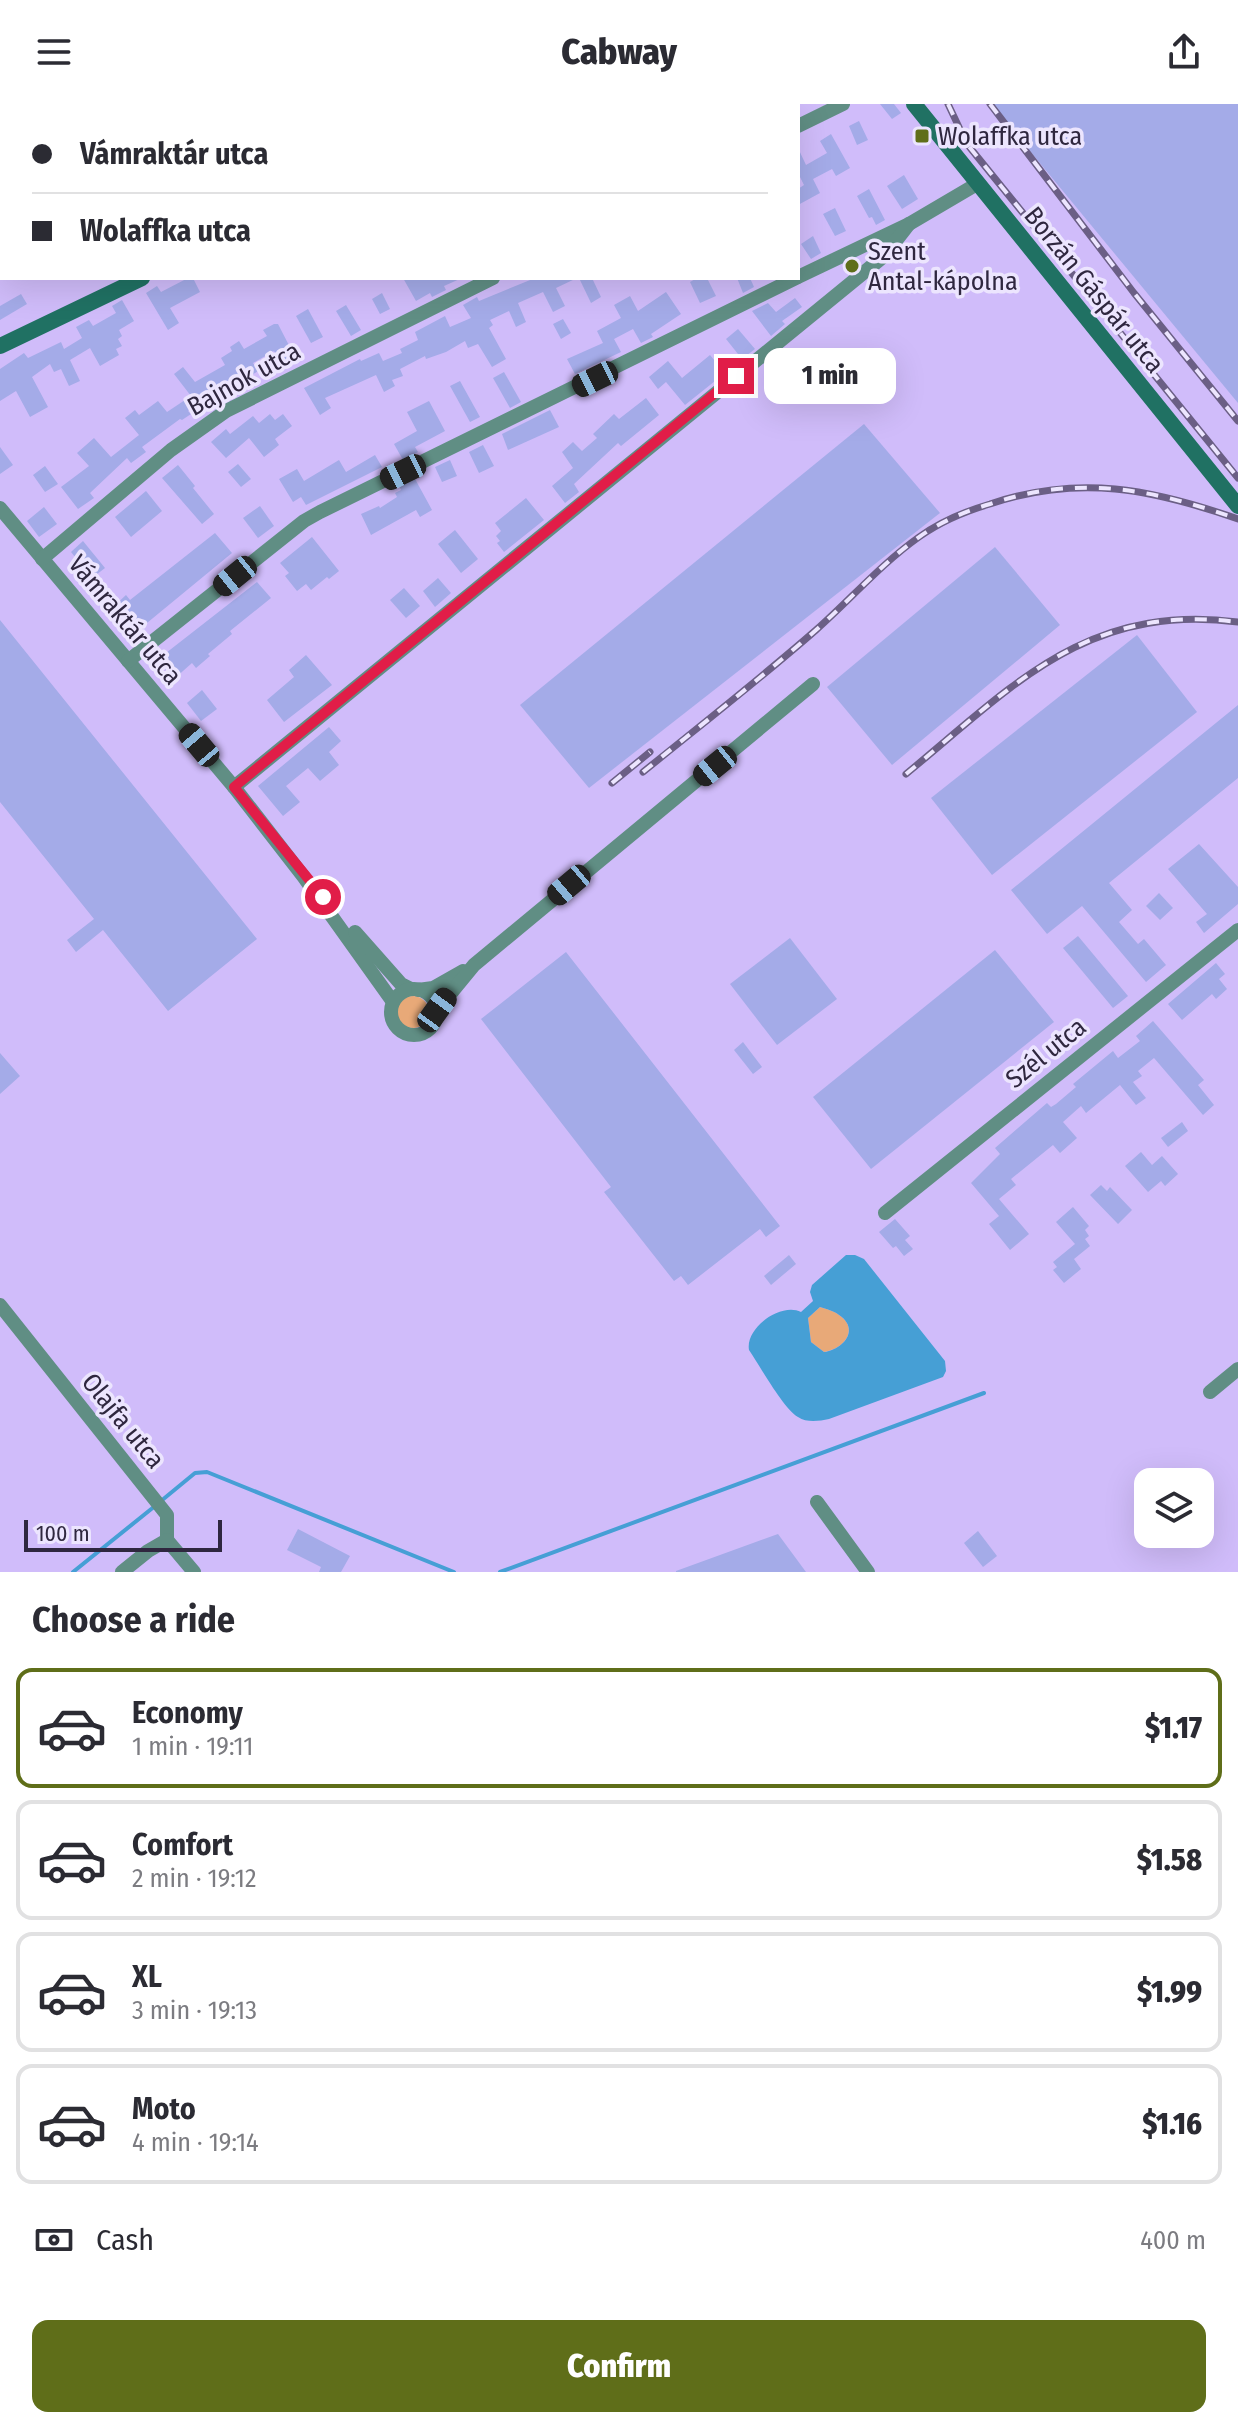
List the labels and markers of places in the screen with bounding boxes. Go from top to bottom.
place label: Wolaffka utca [938,121,1082,152]
marker: Wolaffka utca [913,127,931,145]
place label: Szent Antal-kápolna [868,236,1018,297]
marker: Szent Antal-kápolna [843,257,861,275]

